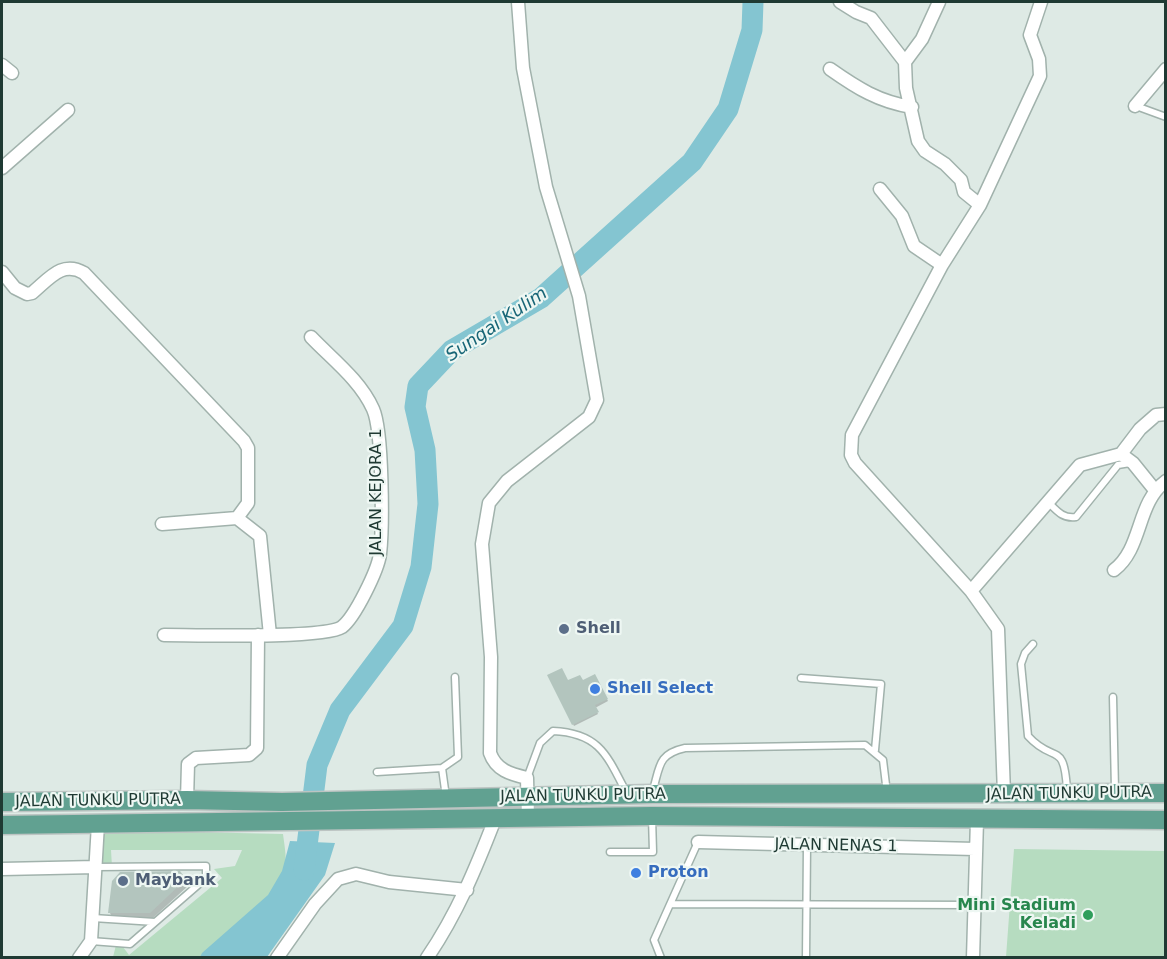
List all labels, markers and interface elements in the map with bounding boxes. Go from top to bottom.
water label: Sungai Kulim [442,283,552,367]
street label: JALAN KEJORA 1 [367,428,387,556]
place label: Shell [576,619,621,639]
marker: Shell [557,622,571,636]
place label: Shell Select [607,679,713,699]
marker: Shell Select [588,682,602,696]
street label: JALAN TUNKU PUTRA [986,783,1152,805]
street label: JALAN TUNKU PUTRA [500,785,666,807]
street label: JALAN TUNKU PUTRA [15,790,181,812]
street label: JALAN NENAS 1 [774,835,898,857]
place label: Proton [648,863,709,883]
marker: Proton [629,866,643,880]
place label: Maybank [135,871,216,891]
marker: Maybank [116,874,130,888]
place label: Mini Stadium Keladi [957,896,1076,934]
marker: Mini Stadium Keladi [1081,908,1095,922]

